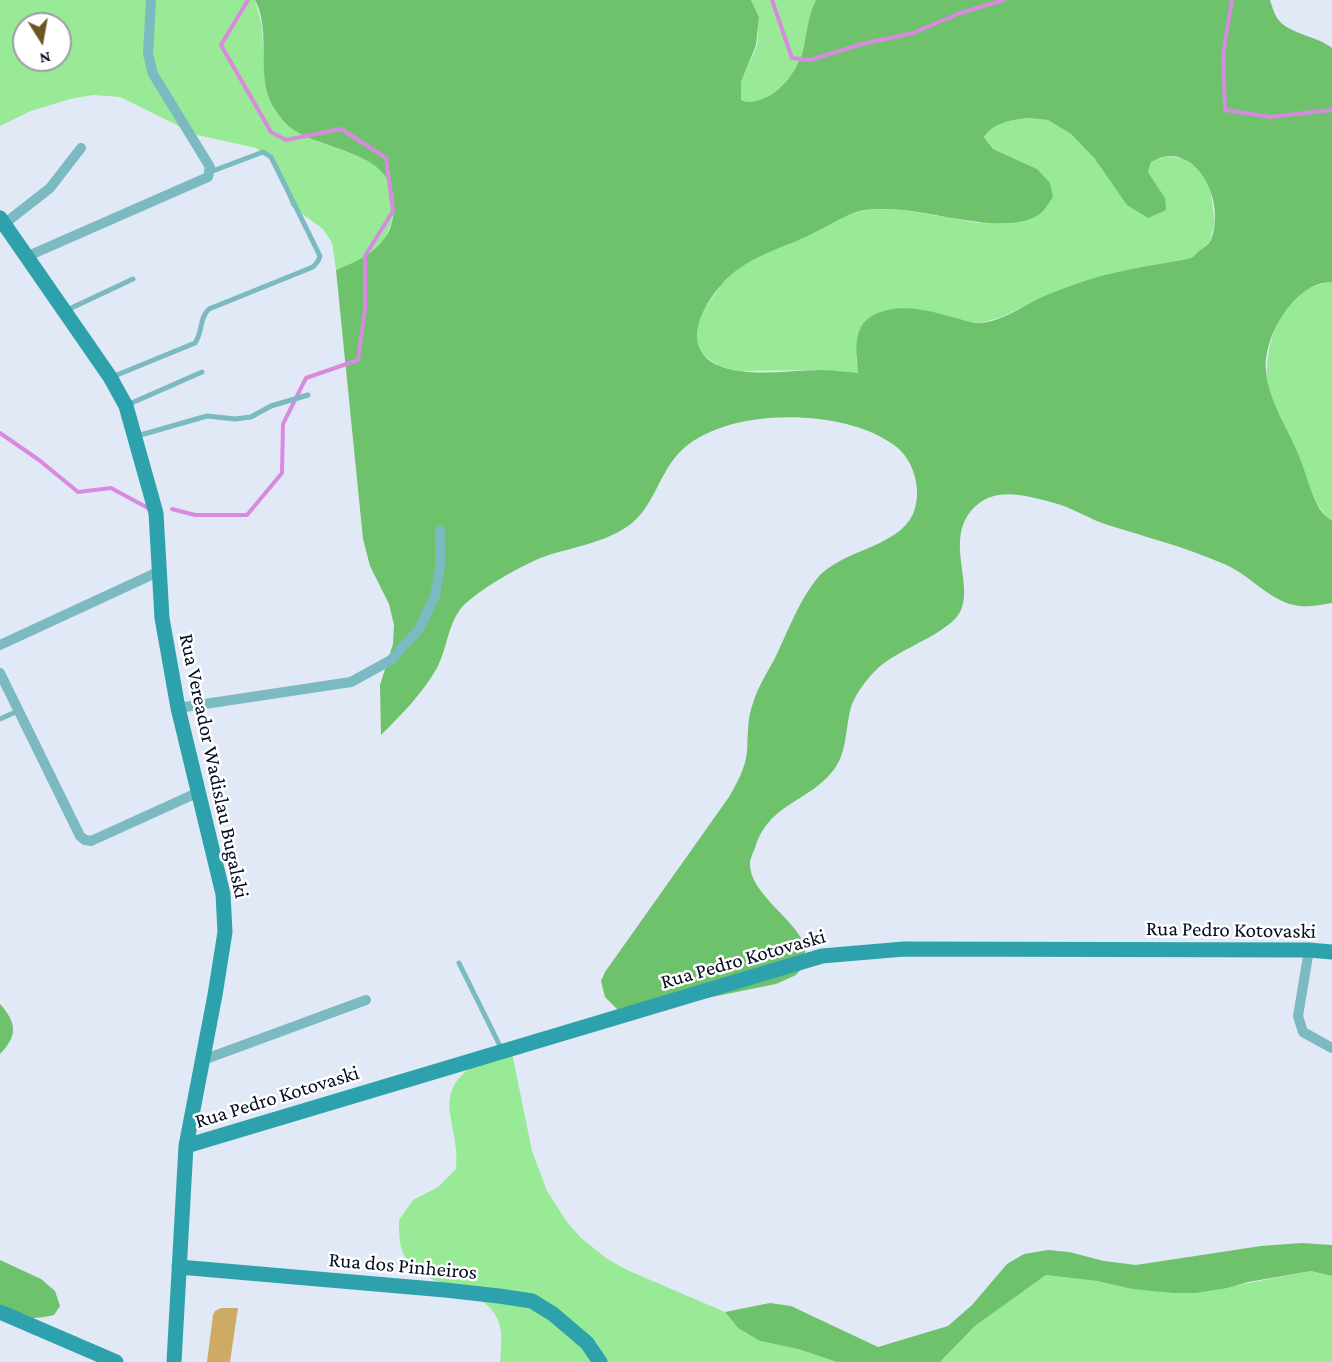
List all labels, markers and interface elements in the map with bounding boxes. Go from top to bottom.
north arrow [12,12,72,72]
text: N [38,49,52,68]
street label: Rua Vereador Wadislau Bugalski [174,631,254,901]
street label: Rua Pedro Kotovaski [1146,916,1316,944]
street label: Rua Pedro Kotovaski [658,923,828,995]
street label: Rua Pedro Kotovaski [192,1060,362,1134]
street label: Rua dos Pinheiros [328,1247,478,1285]

